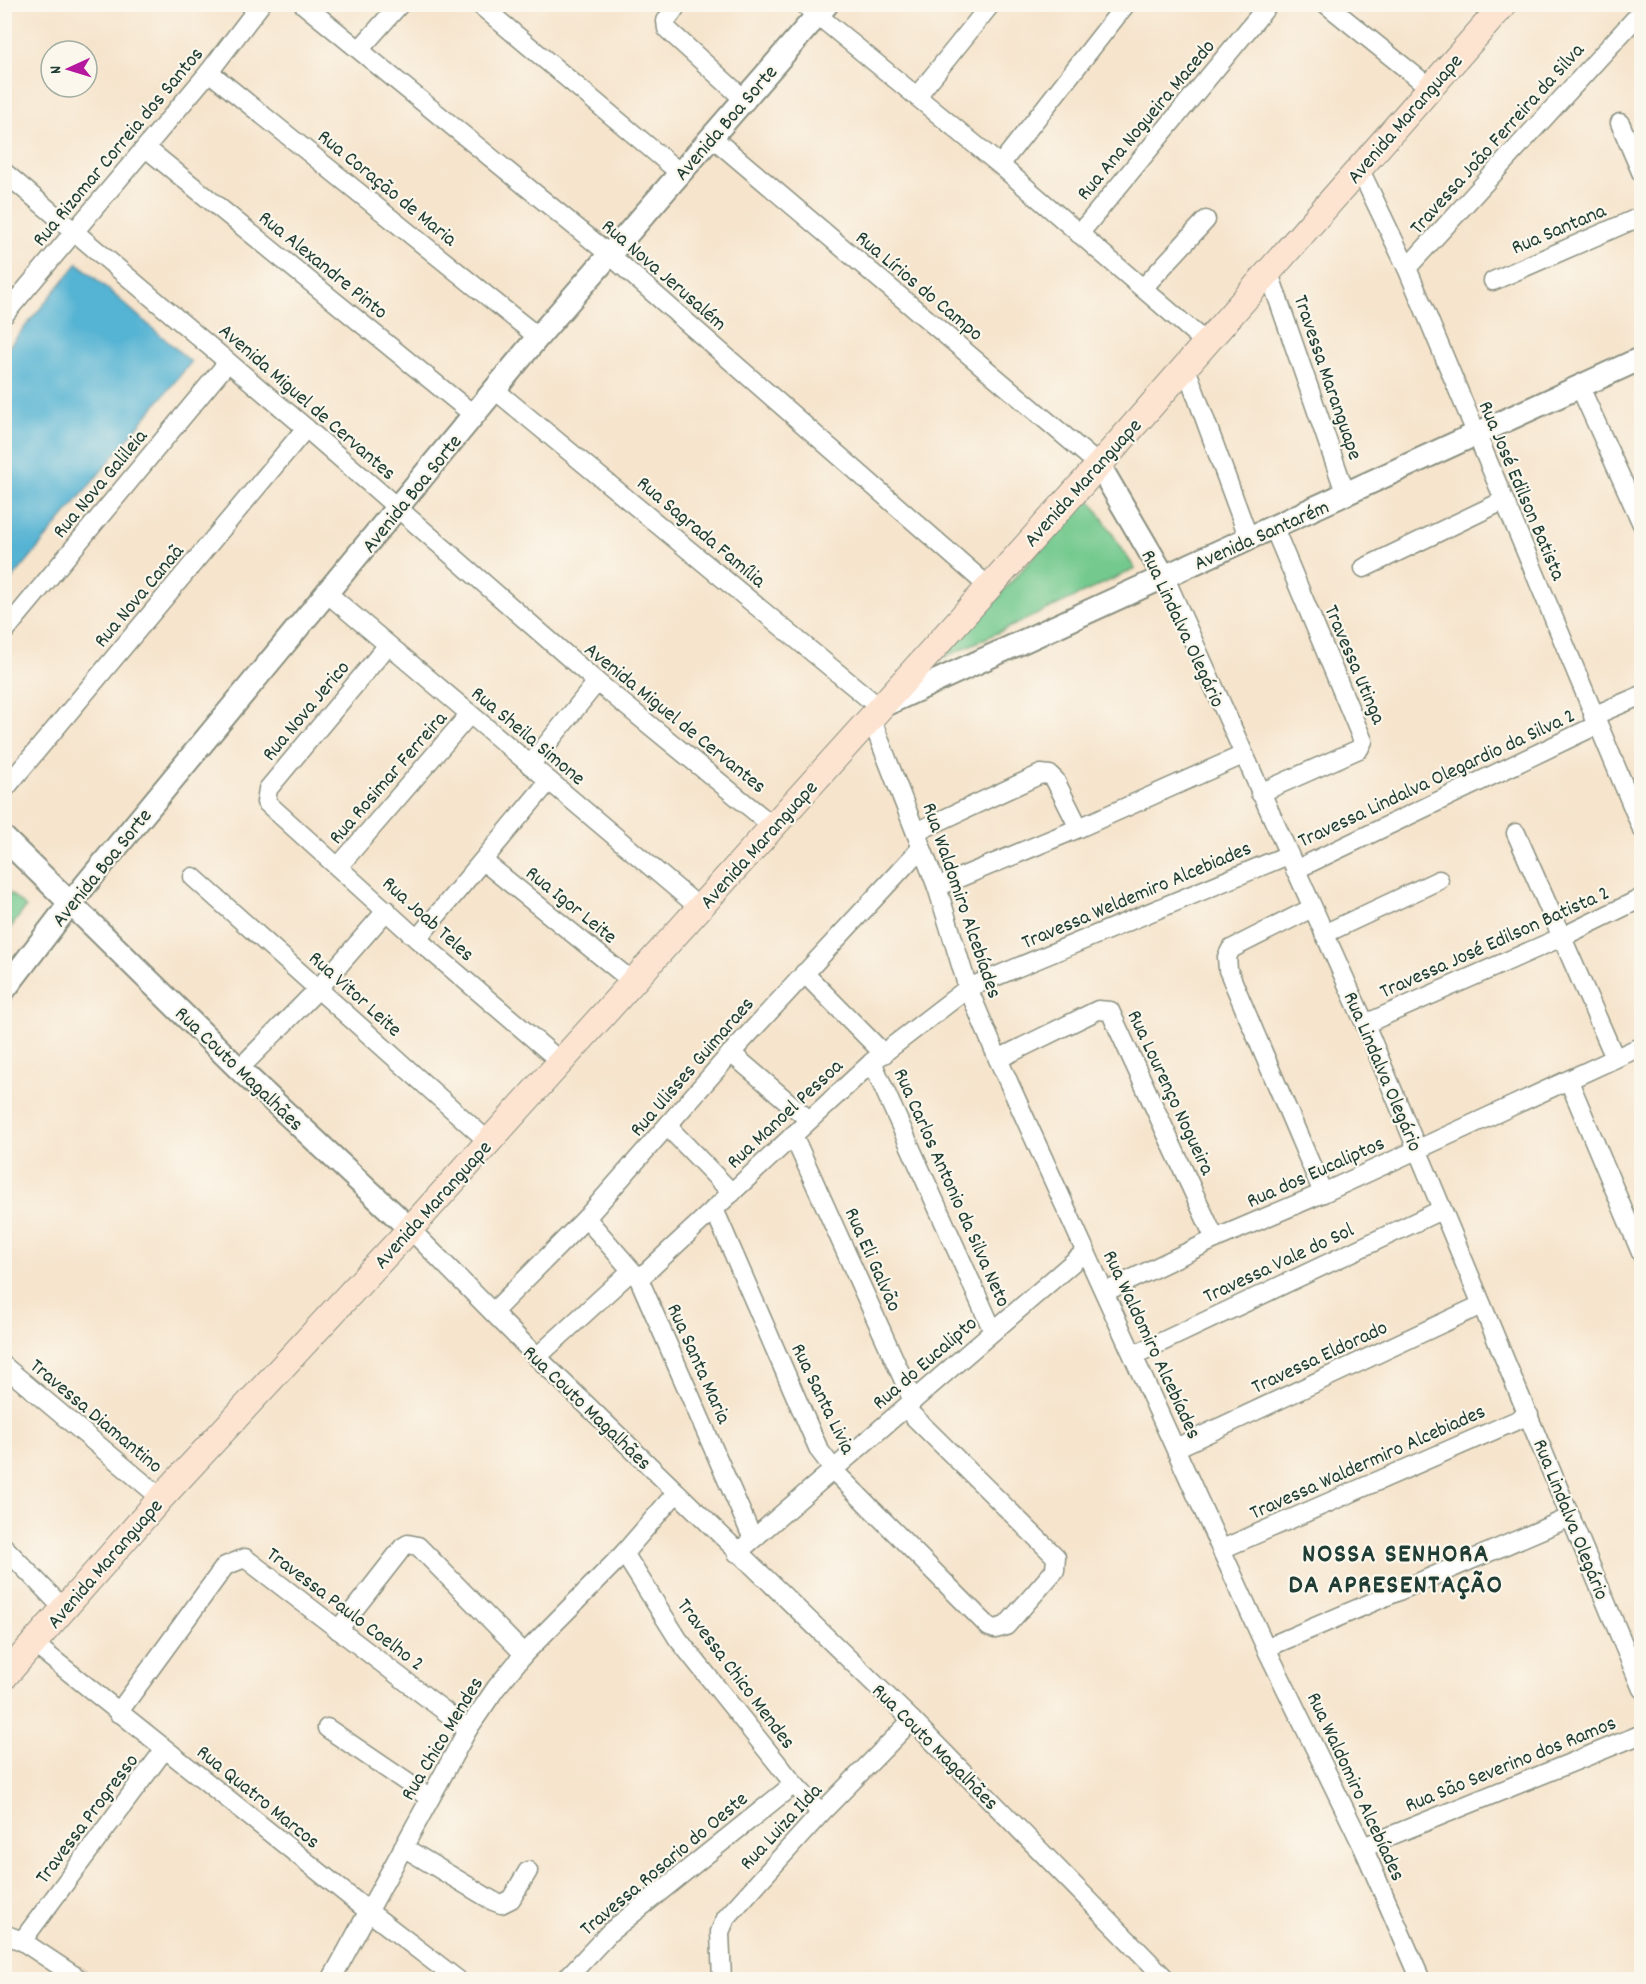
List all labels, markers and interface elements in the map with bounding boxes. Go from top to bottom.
street label: Rua Ana Nogueira Macedo [1071,34,1224,208]
street label: Travessa João Ferreira da Silva [1404,37,1593,243]
north arrow [39,39,99,99]
street label: Rua Rizomar Correia dos Santos [27,41,212,254]
street label: Avenida Maranguape [1341,48,1471,192]
street label: Avenida Boa Sorte [668,59,786,188]
text: N [45,65,68,75]
street label: Rua Coração de Maria [310,124,463,256]
street label: Rua Santana [1507,197,1612,264]
street label: Rua Alexandre Pinto [251,205,393,328]
street label: Rua Nova Jerusalém [594,213,732,339]
street label: Rua Lírios do Campo [848,225,989,350]
street label: Travessa Maranguape [1284,291,1368,465]
street label: Avenida Miguel de Cervantes [211,318,401,489]
street label: Rua José Edilson Batista [1469,397,1572,587]
street label: Avenida Maranguape [1018,413,1150,555]
street label: Rua Nova Galileia [47,423,157,546]
street label: Avenida Boa Sorte [356,429,471,561]
street label: Rua Sagrada Família [629,470,772,597]
street label: Avenida Santarém [1190,494,1335,580]
street label: Rua Nova Canaã [88,538,193,655]
street label: Rua Lindalva Olegário [1132,545,1231,713]
street label: Travessa Utinga [1315,601,1392,730]
street label: Avenida Miguel de Cervantes [577,636,772,802]
street label: Rua Nova Jerico [256,655,358,769]
street label: Rua Sheila Simone [463,680,591,794]
street label: Travessa Lindalva Olegardio da Silva 2 [1294,702,1581,857]
street label: Rua Rosimar Ferreira [323,705,456,852]
street label: Avenida Maranguape [694,775,826,917]
street label: Rua Waldomiro Alcebíades [913,799,1008,1003]
street label: Avenida Boa Sorte [46,803,161,935]
street label: Travessa Weldemiro Alcebiades [1018,835,1257,959]
street label: Rua Igor Leite [518,860,622,953]
street label: Rua Joab Teles [374,870,480,970]
street label: Travessa José Edilson Batista 2 [1375,879,1615,1008]
street label: Rua Vitor Leite [301,945,407,1045]
street label: Rua Lindalva Olegário [1334,988,1428,1157]
street label: Rua Ulisses Guimaraes [624,991,763,1145]
street label: Rua Couto Magalhães [167,1001,309,1140]
street label: Rua Lourenço Nogueira [1118,1006,1221,1182]
street label: Rua Manoel Pessoa [721,1052,852,1177]
street label: Rua Carlos Antonio da Silva Neto [884,1064,1017,1312]
street label: Rua dos Eucaliptos [1242,1130,1390,1218]
street label: Avenida Maranguape [368,1135,500,1277]
street label: Rua Eli Galvão [835,1203,908,1317]
street label: Travessa Vale do Sol [1199,1217,1359,1313]
street label: Rua Waldomiro Alcebíades [1093,1246,1207,1445]
street label: Rua Santa Maria [657,1299,738,1430]
street label: Rua do Eucalipto [867,1310,985,1418]
street label: Travessa Eldorado [1247,1314,1393,1403]
street label: Rua Santa Livia [782,1339,862,1461]
street label: Rua Couto Magalhães [515,1340,657,1479]
street label: Travessa Diamantino [22,1353,168,1482]
street label: Travessa Waldermiro Alcebiades [1246,1398,1491,1529]
street label: Rua Lindalva Olegário [1523,1435,1615,1605]
street label: Avenida Maranguape [41,1493,171,1637]
district label: NOSSA SENHORA DA APRESENTAÇÃO [1289,1536,1503,1606]
street label: Travessa Paulo Coelho 2 [259,1541,429,1680]
street label: Travessa Chico Mendes [668,1593,801,1757]
street label: Rua Chico Mendes [395,1672,492,1807]
street label: Rua Couto Magalhães [864,1678,1004,1818]
street label: Rua Waldomiro Alcebíades [1297,1688,1411,1887]
street label: Rua São Severino dos Ramos [1401,1710,1621,1822]
street label: Rua Quatro Marcos [189,1739,325,1858]
street label: Travessa Progresso [29,1748,147,1891]
street label: Rua Luiza Ilda [734,1777,831,1878]
street label: Travessa Rosario do Oeste [574,1786,756,1945]

